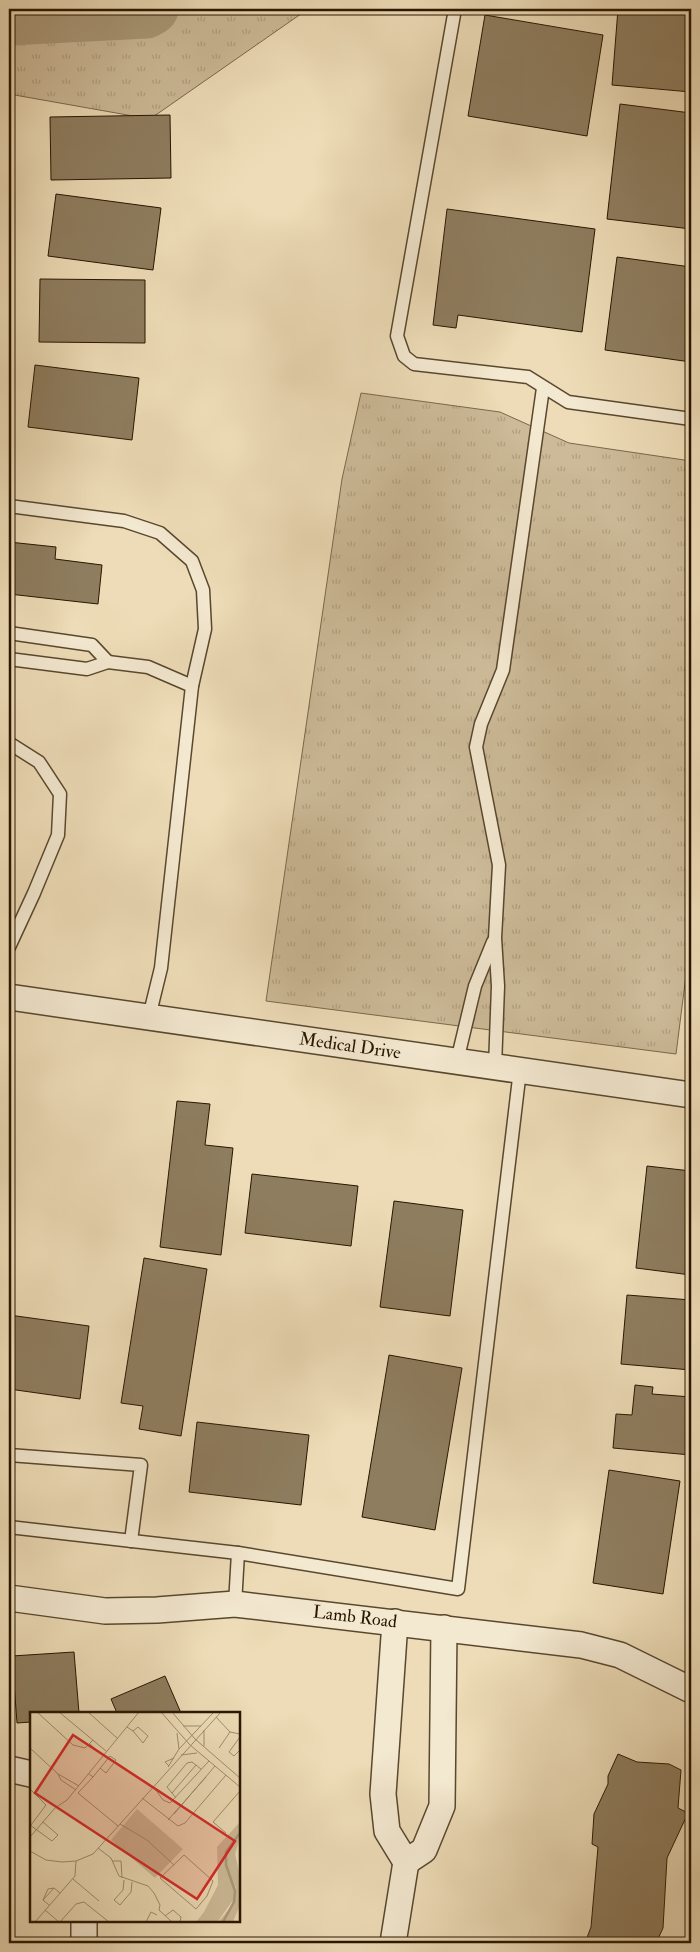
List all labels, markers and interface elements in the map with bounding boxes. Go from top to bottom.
street label: Medical Drive [298,1027,403,1065]
street label: Lamb Road [312,1600,399,1634]
inset map [30,1712,240,1922]

